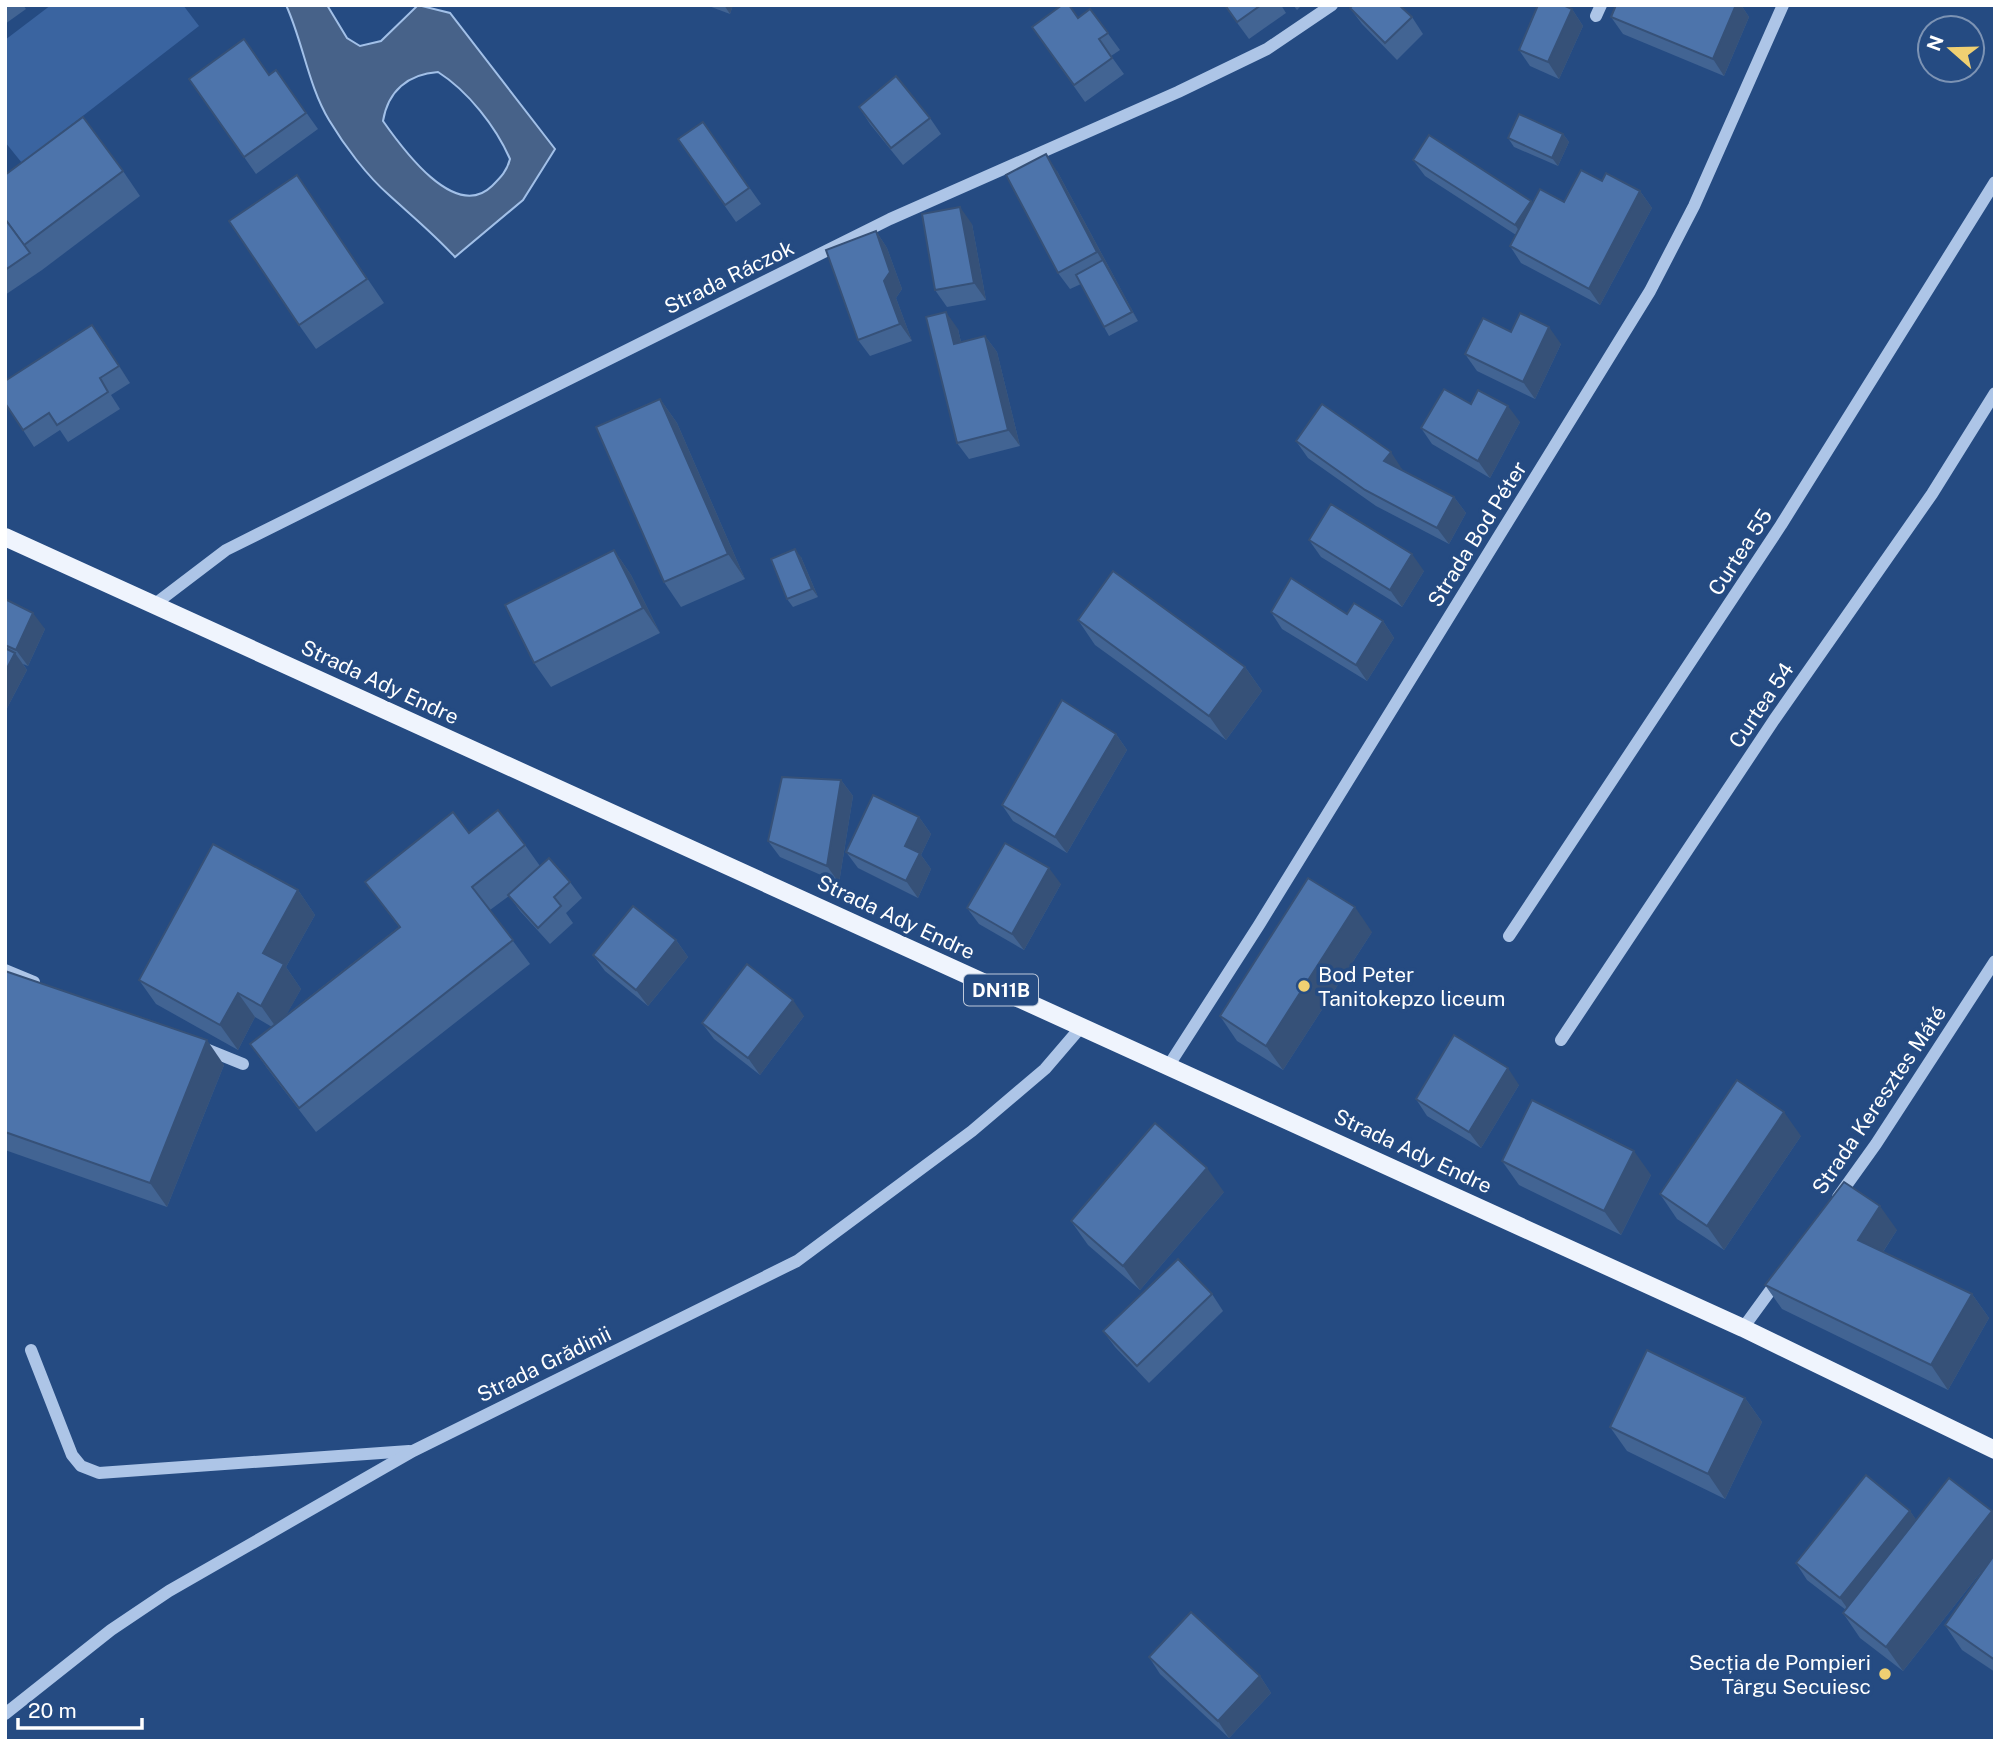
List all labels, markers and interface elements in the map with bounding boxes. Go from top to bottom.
north arrow [1916,14,1986,84]
text: N [1922,32,1948,54]
street label: Strada Ráczok [660,235,798,319]
street label: Strada Bod Péter [1422,457,1532,611]
street label: Curtea 55 [1703,504,1777,600]
street label: Strada Ady Endre [297,634,463,730]
street label: Curtea 54 [1723,658,1799,752]
street label: Strada Ady Endre [813,869,979,965]
place label: Bod Peter Tanitokepzo liceum [1318,962,1505,1011]
road number: DN11B [964,974,1038,1006]
marker: Bod Peter Tanitokepzo liceum [1296,978,1312,994]
street label: Strada Keresztes Máté [1807,1001,1951,1199]
street label: Strada Ady Endre [1330,1103,1496,1199]
street label: Strada Grădinii [473,1321,615,1407]
place label: Secția de Pompieri Târgu Secuiesc [1689,1650,1871,1699]
marker: Secția de Pompieri Târgu Secuiesc [1877,1666,1893,1682]
scale bar [18,1686,142,1730]
text: 20 m [28,1698,77,1723]

